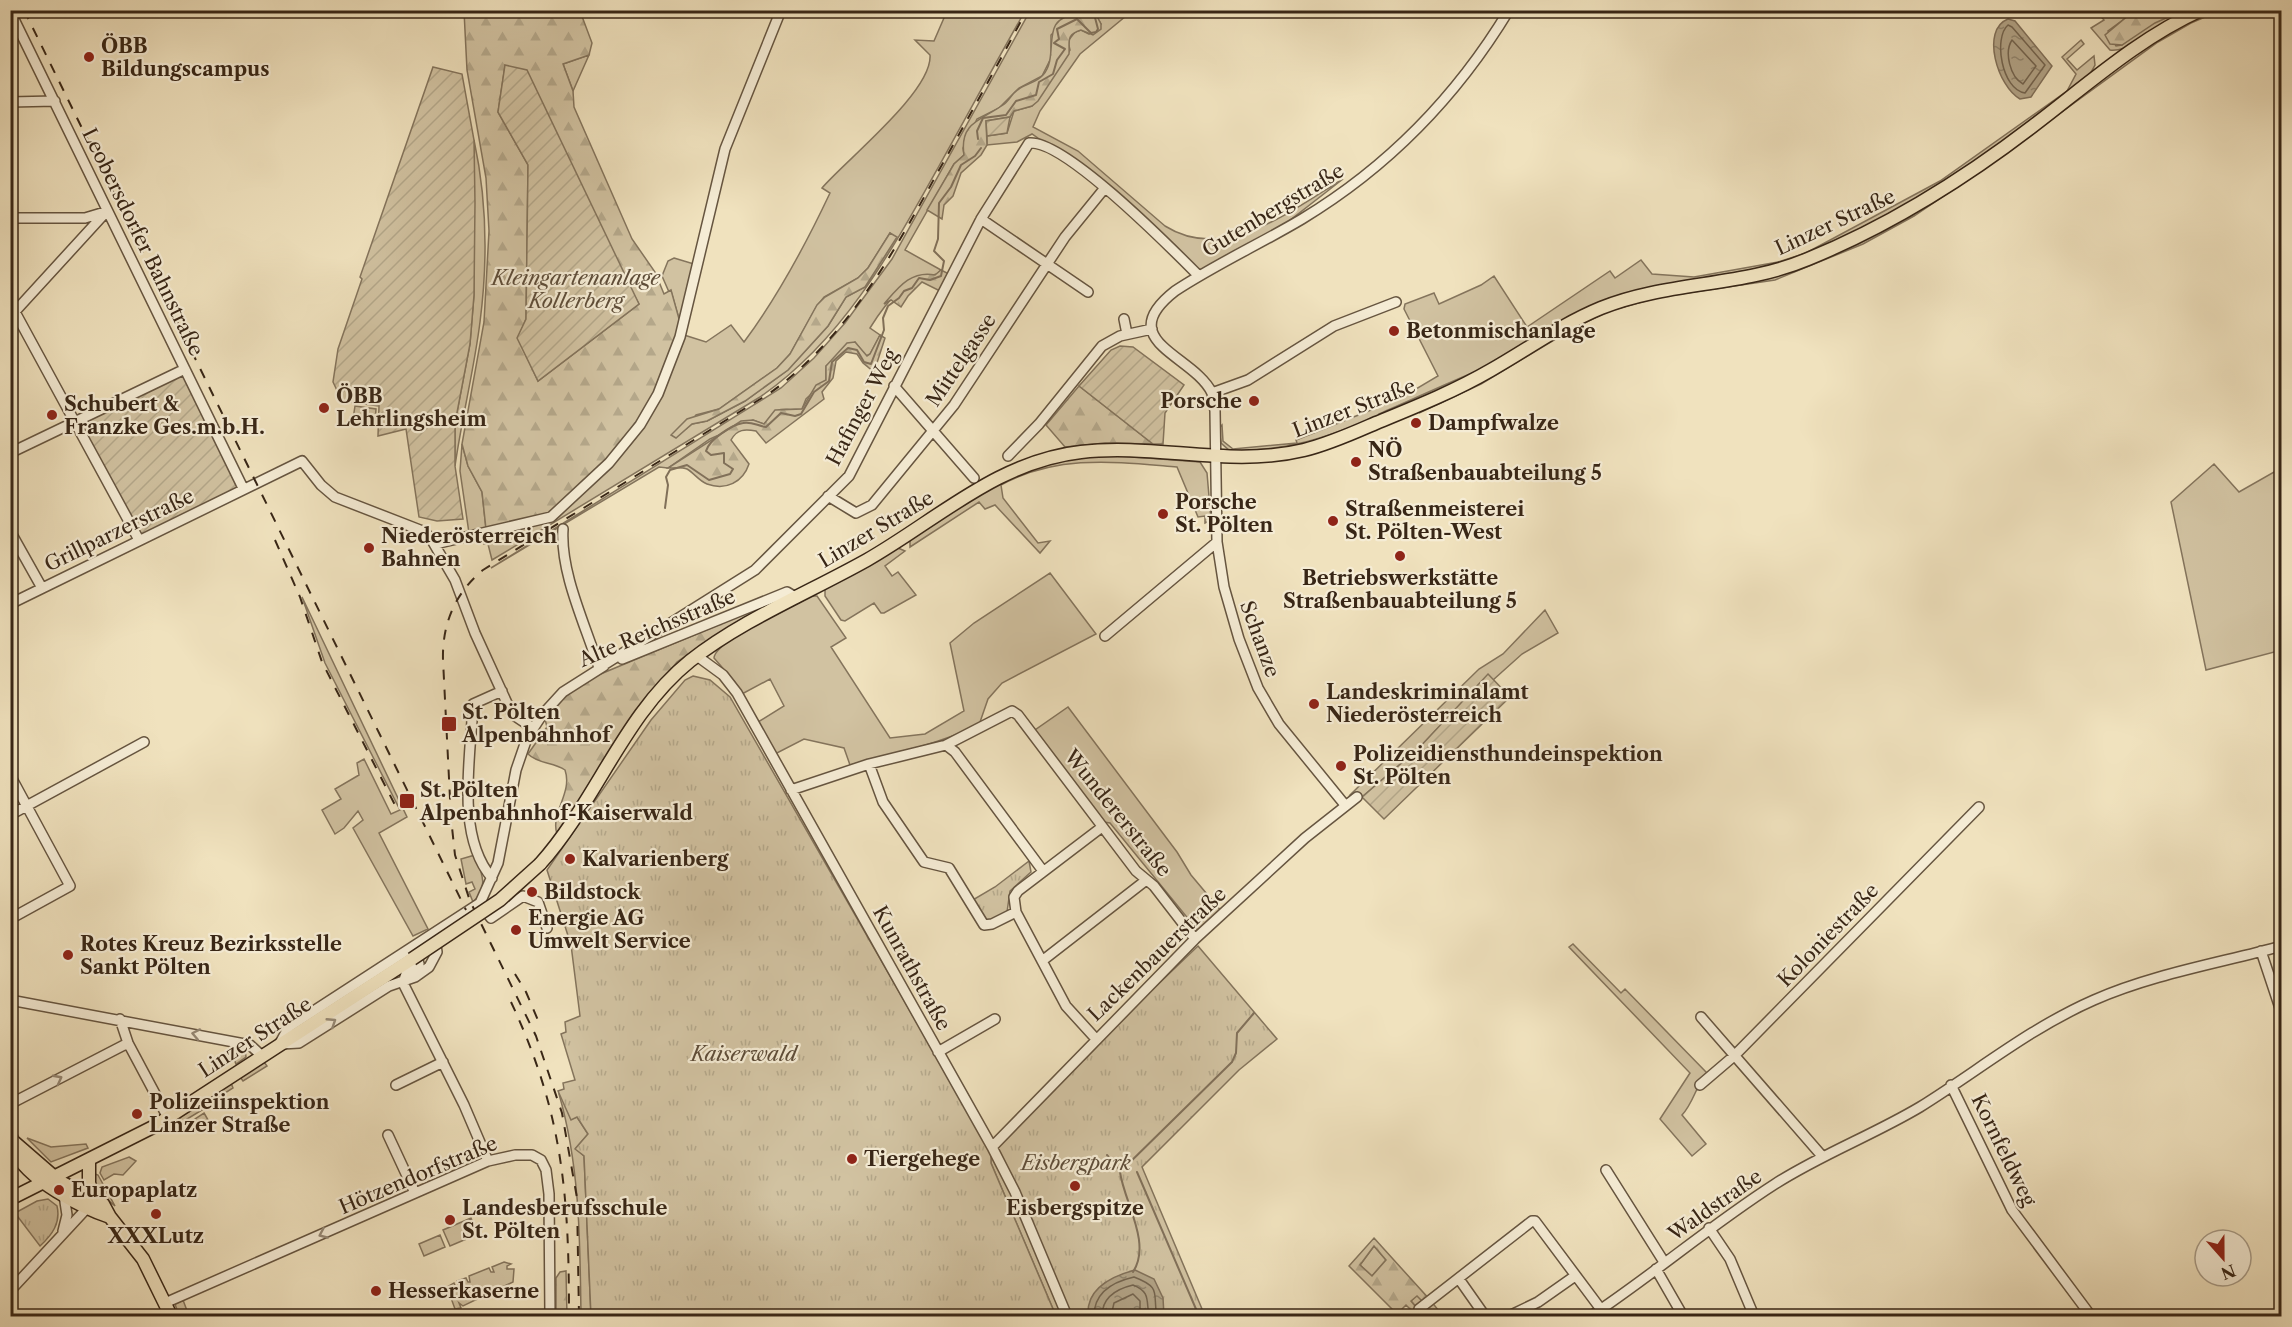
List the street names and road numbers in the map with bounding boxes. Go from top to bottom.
street label: Leobersdorfer Bahnstraße [77,124,209,360]
street label: Gutenbergstraße [1198,158,1348,262]
street label: Linzer Straße [1771,184,1899,260]
street label: Mittelgasse [921,309,1001,411]
street label: Hafinger Weg [821,344,903,470]
street label: Linzer Straße [1289,374,1419,442]
street label: Grillparzerstraße [40,483,198,577]
street label: Linzer Straße [814,485,938,573]
street label: Alte Reichsstraße [574,584,739,672]
street label: Schanze [1235,597,1285,681]
street label: Wundererstraße [1059,744,1177,881]
street label: Koloniestraße [1773,878,1883,992]
street label: Lackenbauerstraße [1083,882,1231,1026]
street label: Kunrathstraße [868,902,956,1034]
street label: Linzer Straße [194,992,316,1082]
street label: Kornfeldweg [1967,1090,2042,1210]
street label: Hötzendorfstraße [335,1131,501,1219]
street label: Waldstraße [1663,1164,1766,1247]

